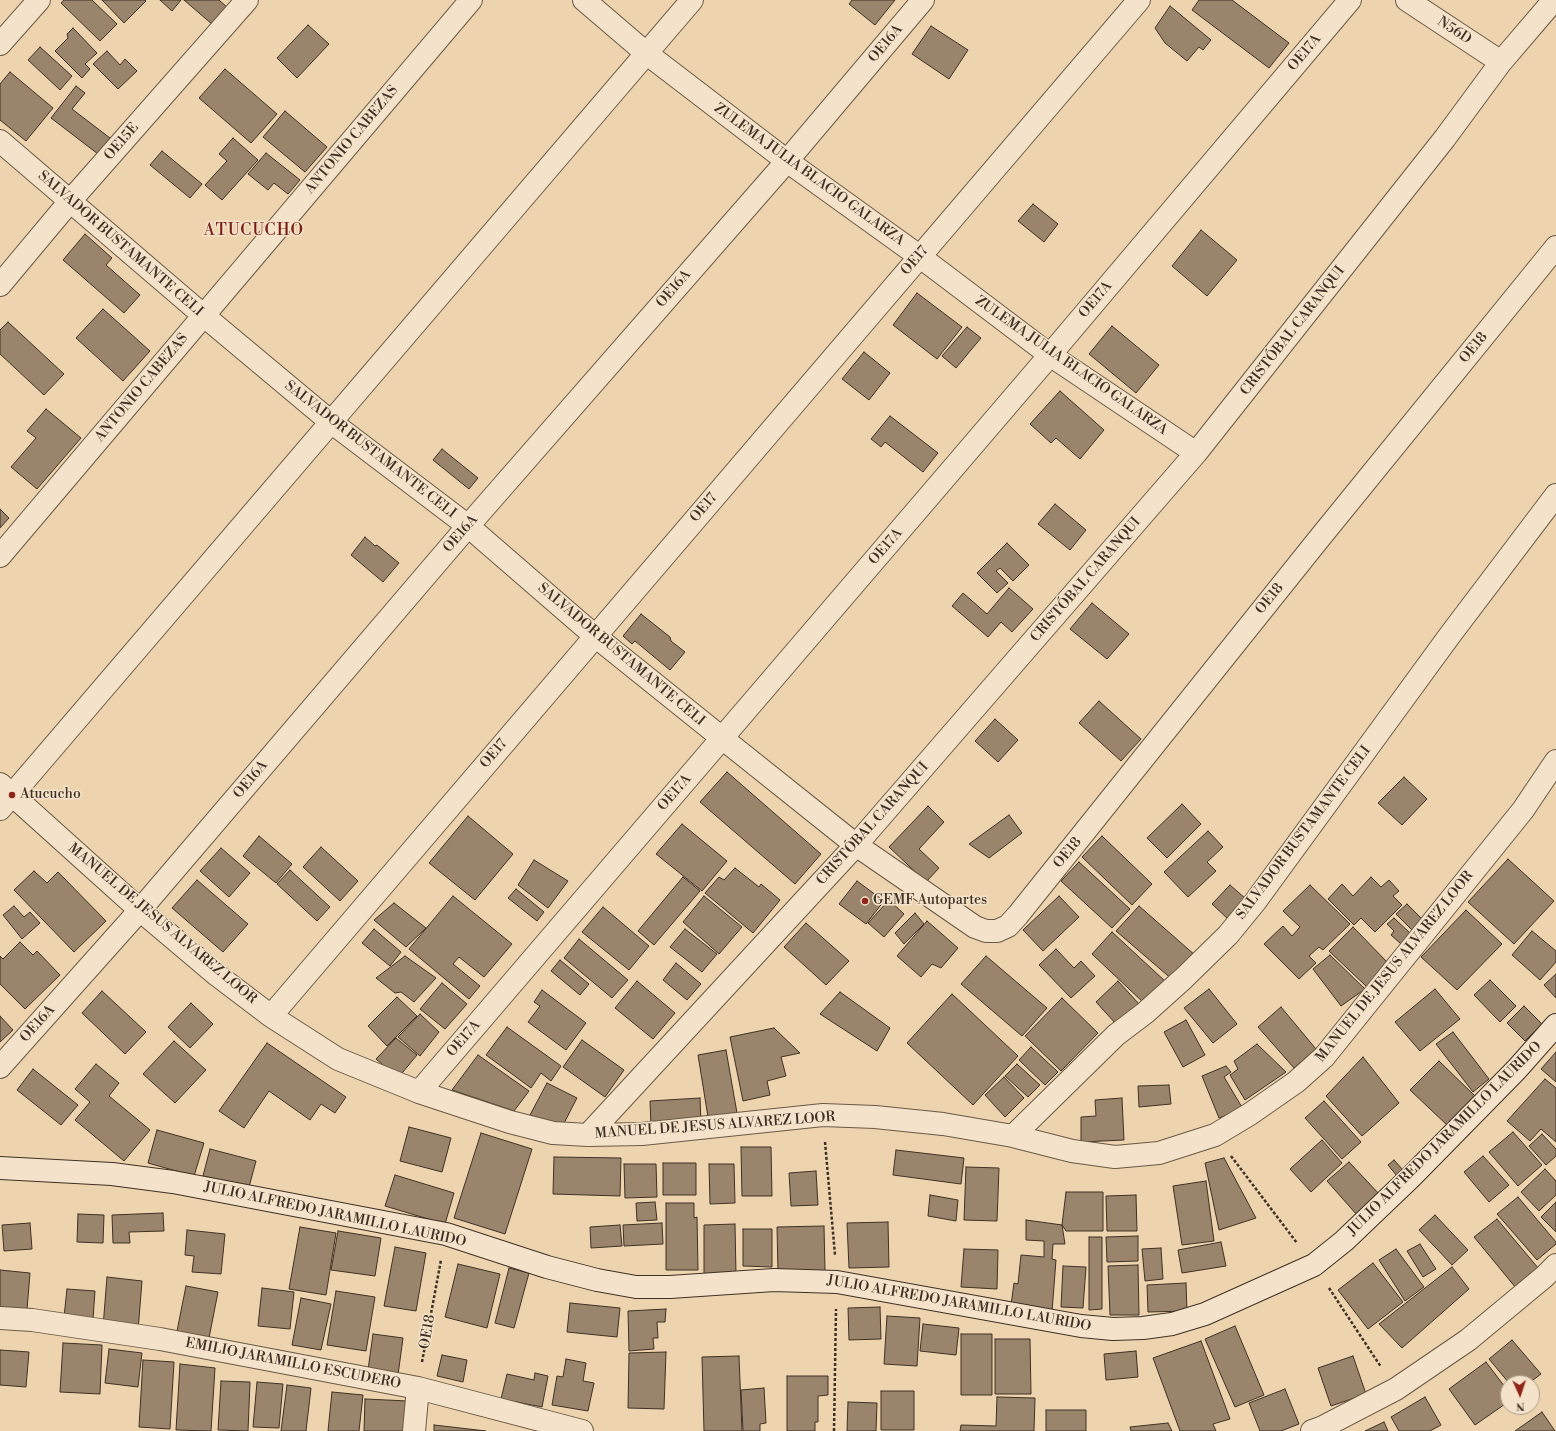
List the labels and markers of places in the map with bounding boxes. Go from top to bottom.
place label: Atucucho [20,787,81,803]
marker: Atucucho [7,790,17,800]
place label: GEMF Autopartes [873,893,987,909]
marker: GEMF Autopartes [860,896,870,906]

